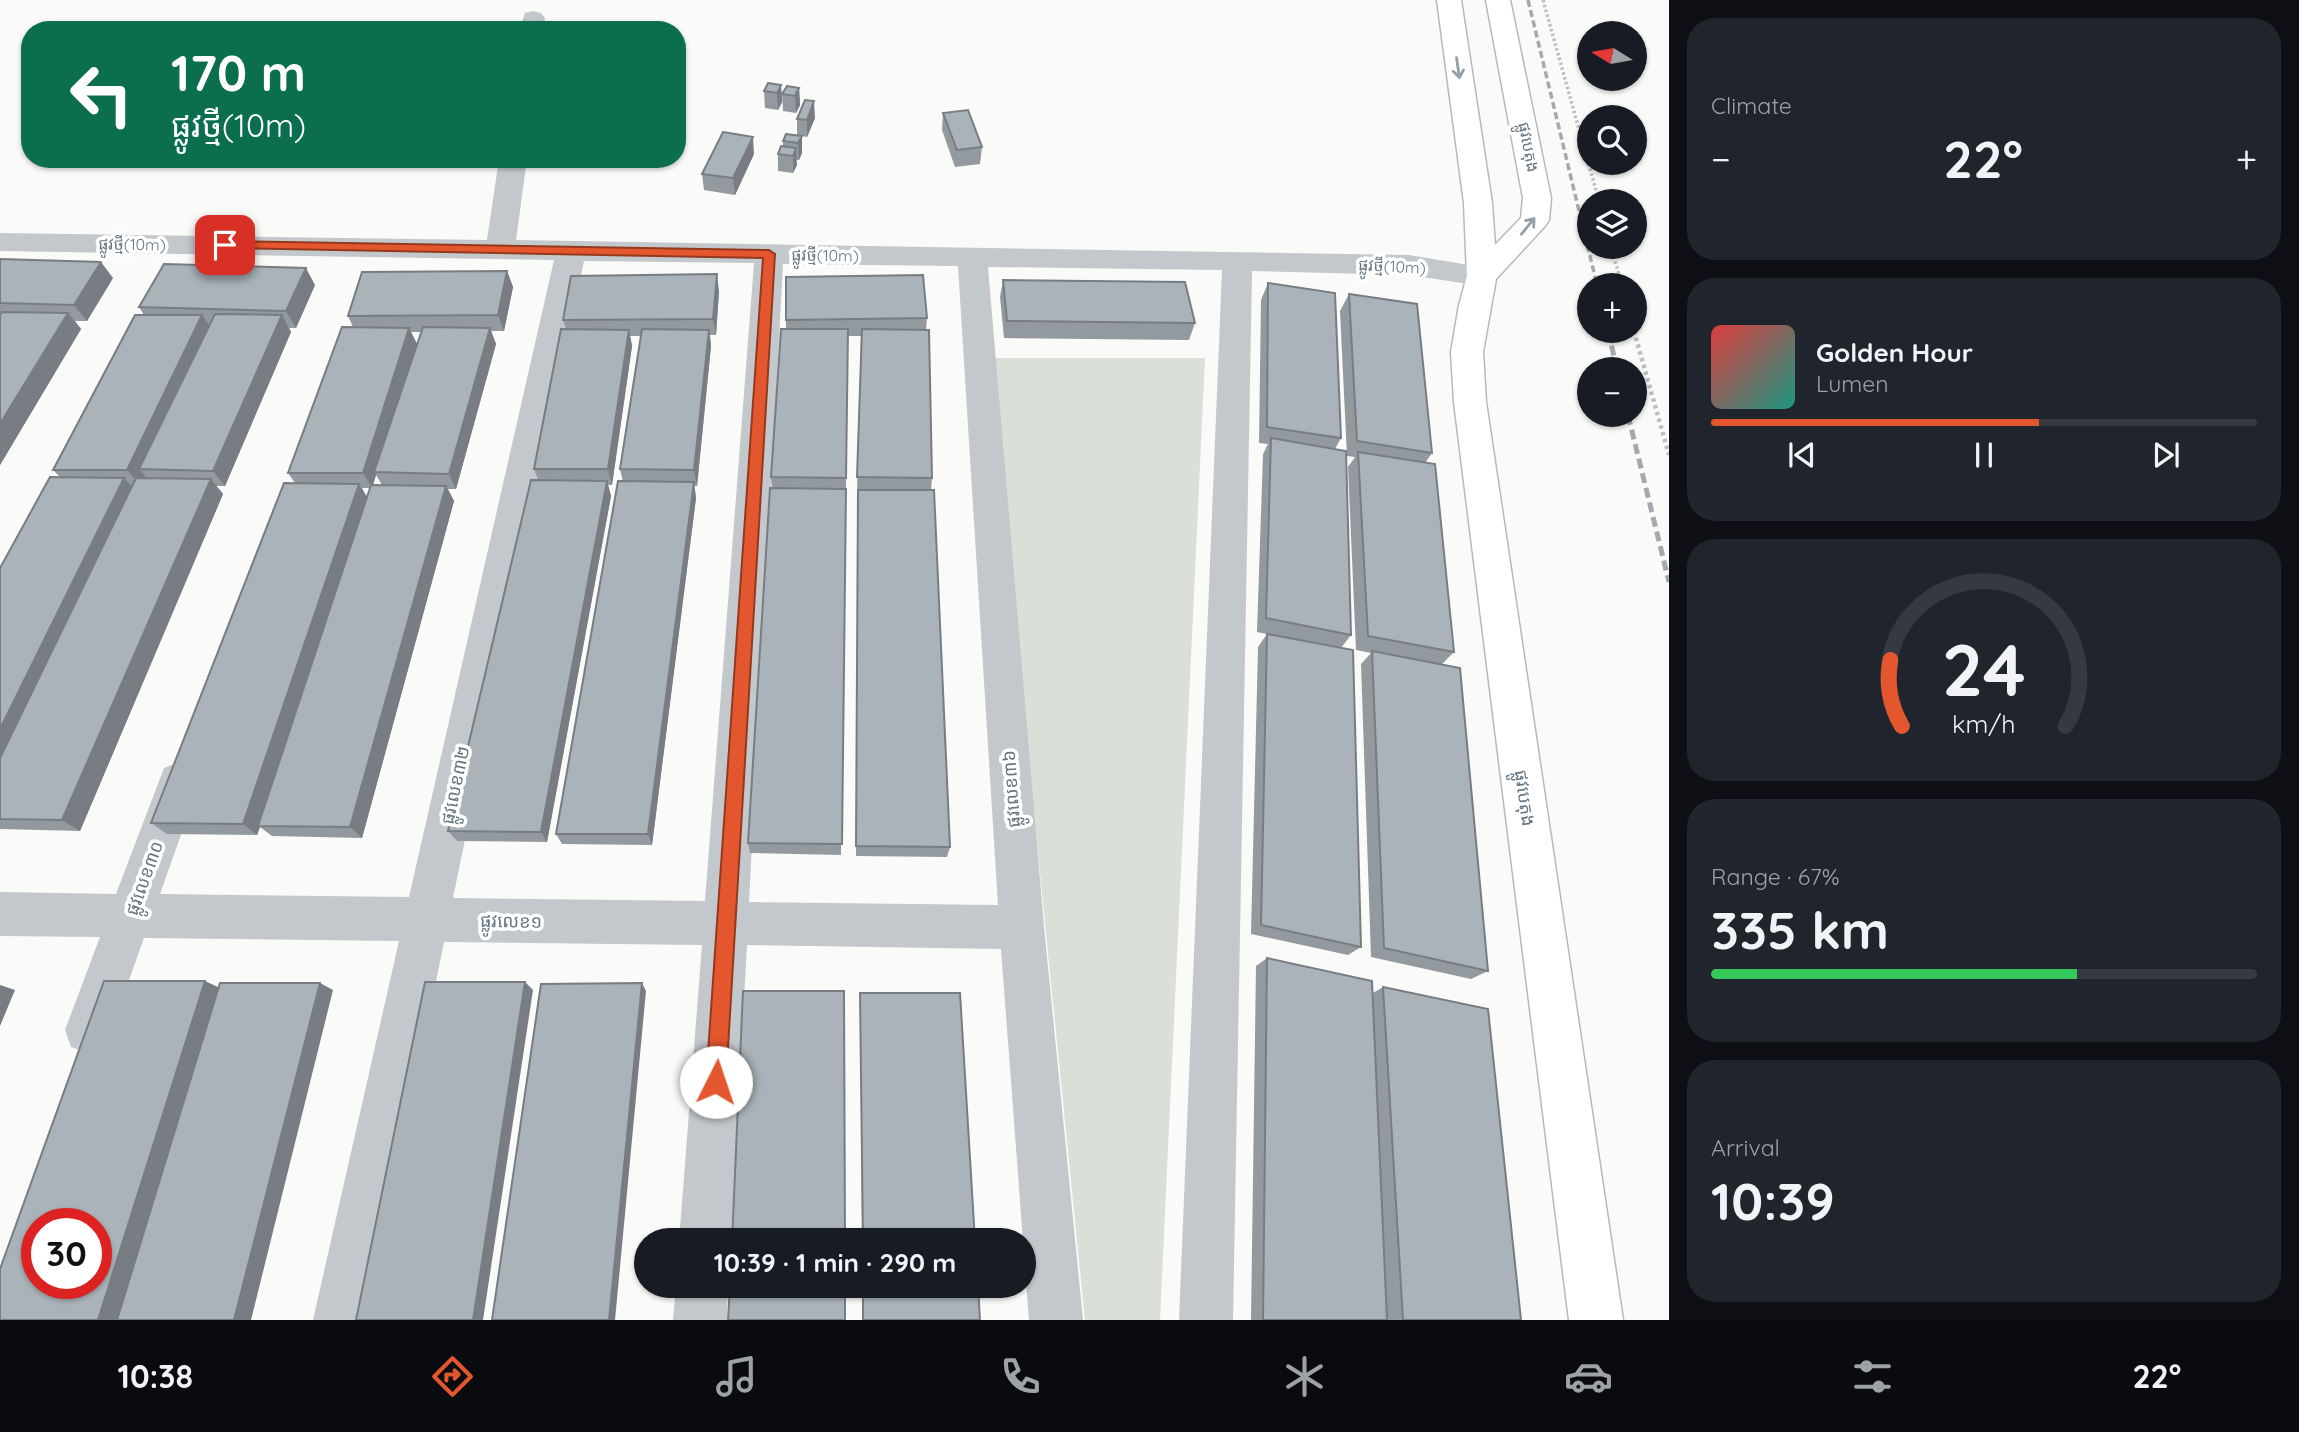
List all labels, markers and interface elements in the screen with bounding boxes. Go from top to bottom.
north arrow [1577,21,1647,91]
map controls [1577,21,1647,427]
text: 170 m [171,42,306,103]
icon: left [56,49,147,140]
one-way arrow [1452,56,1465,78]
text: Climate [1711,91,1792,120]
text: ផ្លូវថ្មី(10m) [171,105,306,145]
button: search [1577,105,1647,175]
street label: ផ្លូវបេតុង [1510,120,1544,175]
text: 22° [1943,126,2023,191]
text: − [1711,135,1731,183]
text: + [2236,135,2257,183]
button: layers [1577,189,1647,259]
pin [195,215,255,275]
one-way arrow [1519,217,1535,235]
icon: arrive [206,226,244,264]
street label: ផ្លូវថ្មី(10m) [98,233,166,259]
street label: ផ្លូវថ្មី(10m) [791,244,859,270]
street label: ផ្លូវថ្មី(10m) [1358,254,1426,282]
button: + [1577,273,1647,343]
text: Golden Hour [1816,336,1973,369]
button: − [1577,357,1647,427]
text: Lumen [1816,369,1889,398]
icon: previous [1783,436,1821,474]
icon: pause [1965,436,2003,474]
icon: next [2147,436,2185,474]
text: 24 [1942,623,2026,714]
text: km/h [1952,708,2016,739]
street label: ផ្លូវលេខ៣២ [435,744,480,827]
street label: ផ្លូវលេខ៣៦ [997,749,1030,828]
street label: ផ្លូវបេតុង [1504,768,1540,828]
street label: ផ្លូវលេខ៣០ [120,838,173,920]
text: Range · 67% [1711,862,1840,891]
text: 335 km [1711,897,1889,962]
street label: ផ្លូវលេខ១ [480,909,542,938]
position arrow [679,1045,753,1119]
text: Arrival [1711,1133,1780,1162]
text: 10:39 [1711,1168,1835,1233]
speed limit sign: 30 [21,1208,112,1299]
text: 10:39 · 1 min · 290 m [714,1246,956,1279]
icon: directions [428,1352,477,1401]
icon: music [712,1352,761,1401]
icon: phone [996,1352,1045,1401]
icon: climate [1280,1352,1329,1401]
icon: car [1564,1352,1613,1401]
icon: filters [1848,1352,1897,1401]
text: 10:38 [118,1356,193,1396]
text: 22° [2132,1356,2181,1396]

